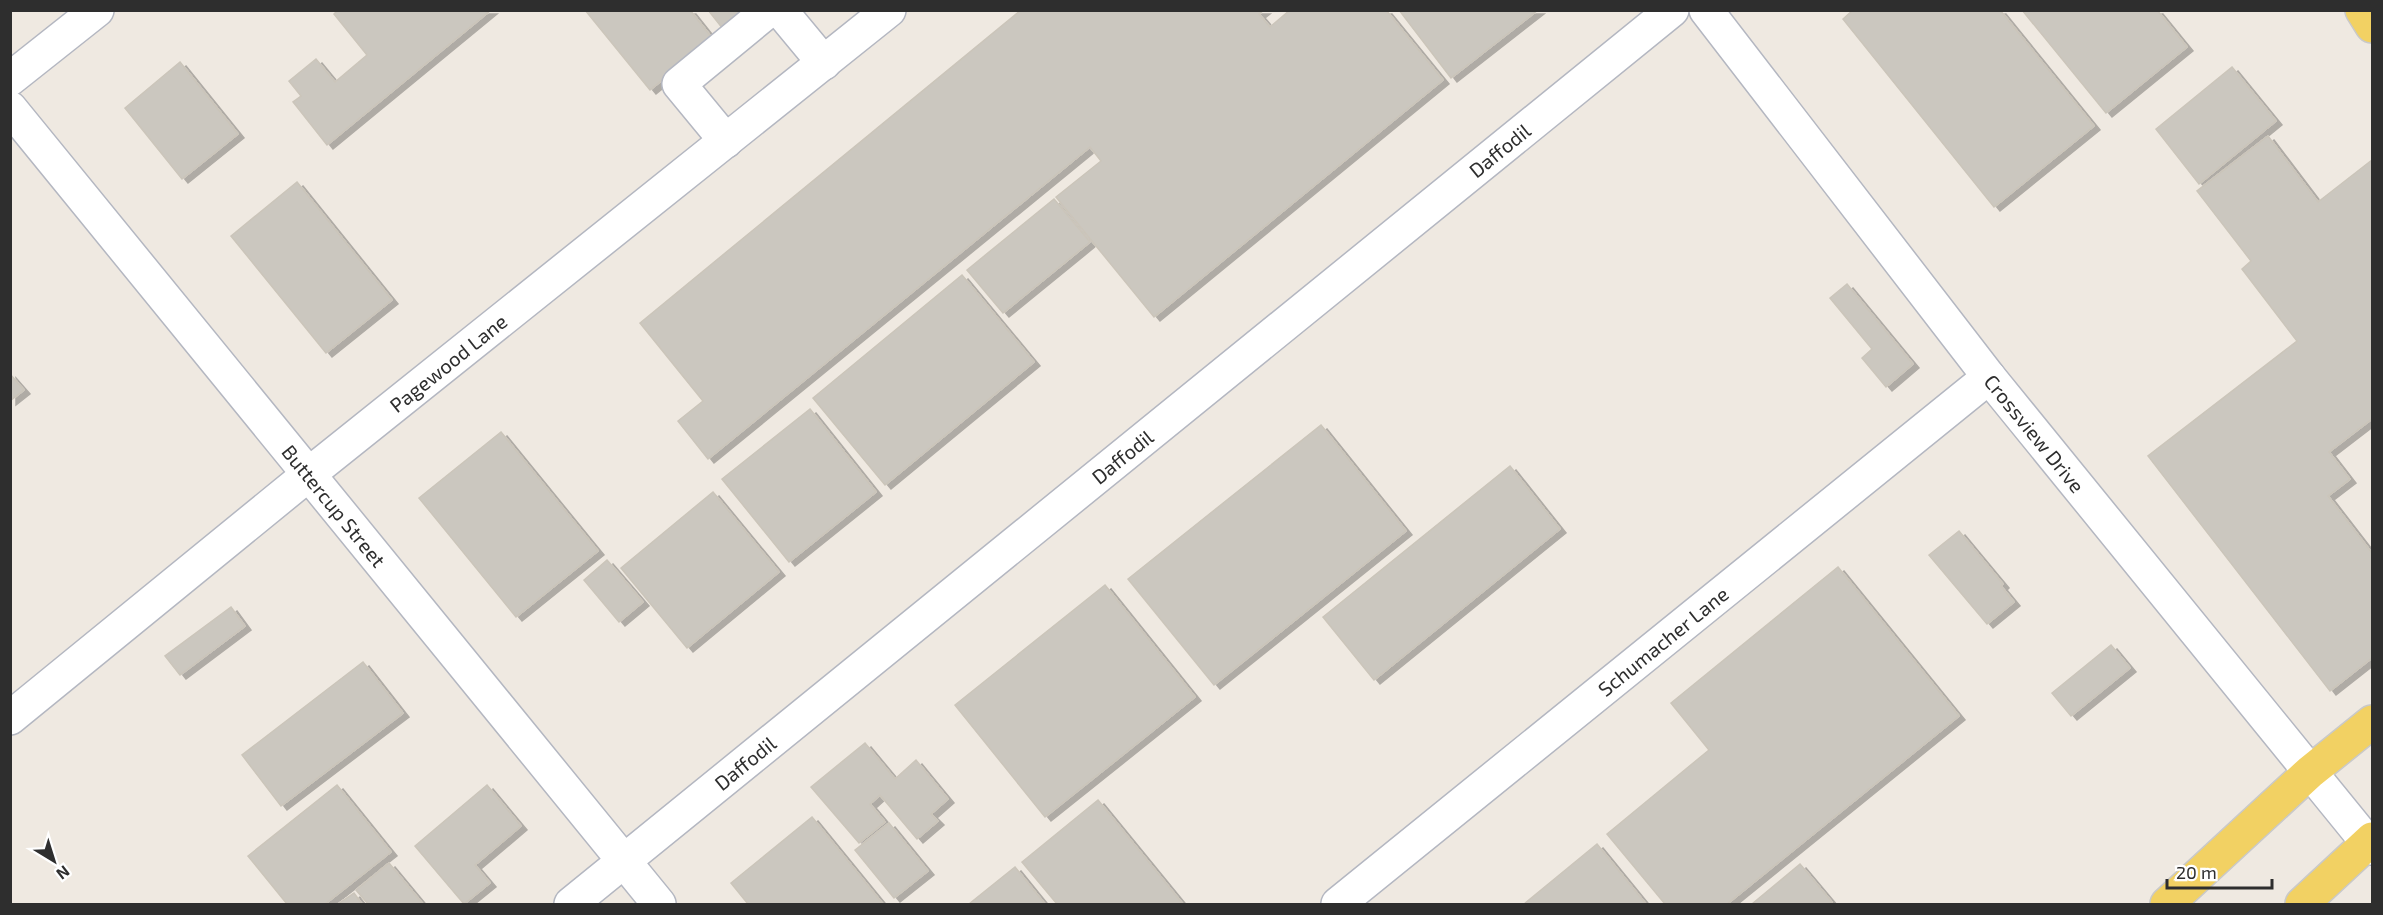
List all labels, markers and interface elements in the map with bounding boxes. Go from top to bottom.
street label: Daffodil [1464,118,1535,182]
street label: Pagewood Lane [385,309,512,417]
street label: Crossview Drive [1980,369,2090,497]
street label: Daffodil [1087,424,1158,488]
street label: Buttercup Street [277,440,391,572]
street label: Schumacher Lane [1593,581,1733,701]
street label: Daffodil [709,731,780,795]
north arrow [24,831,84,891]
scale bar [2167,852,2272,890]
text: 20 m [2176,861,2217,883]
text: N [53,862,74,884]

